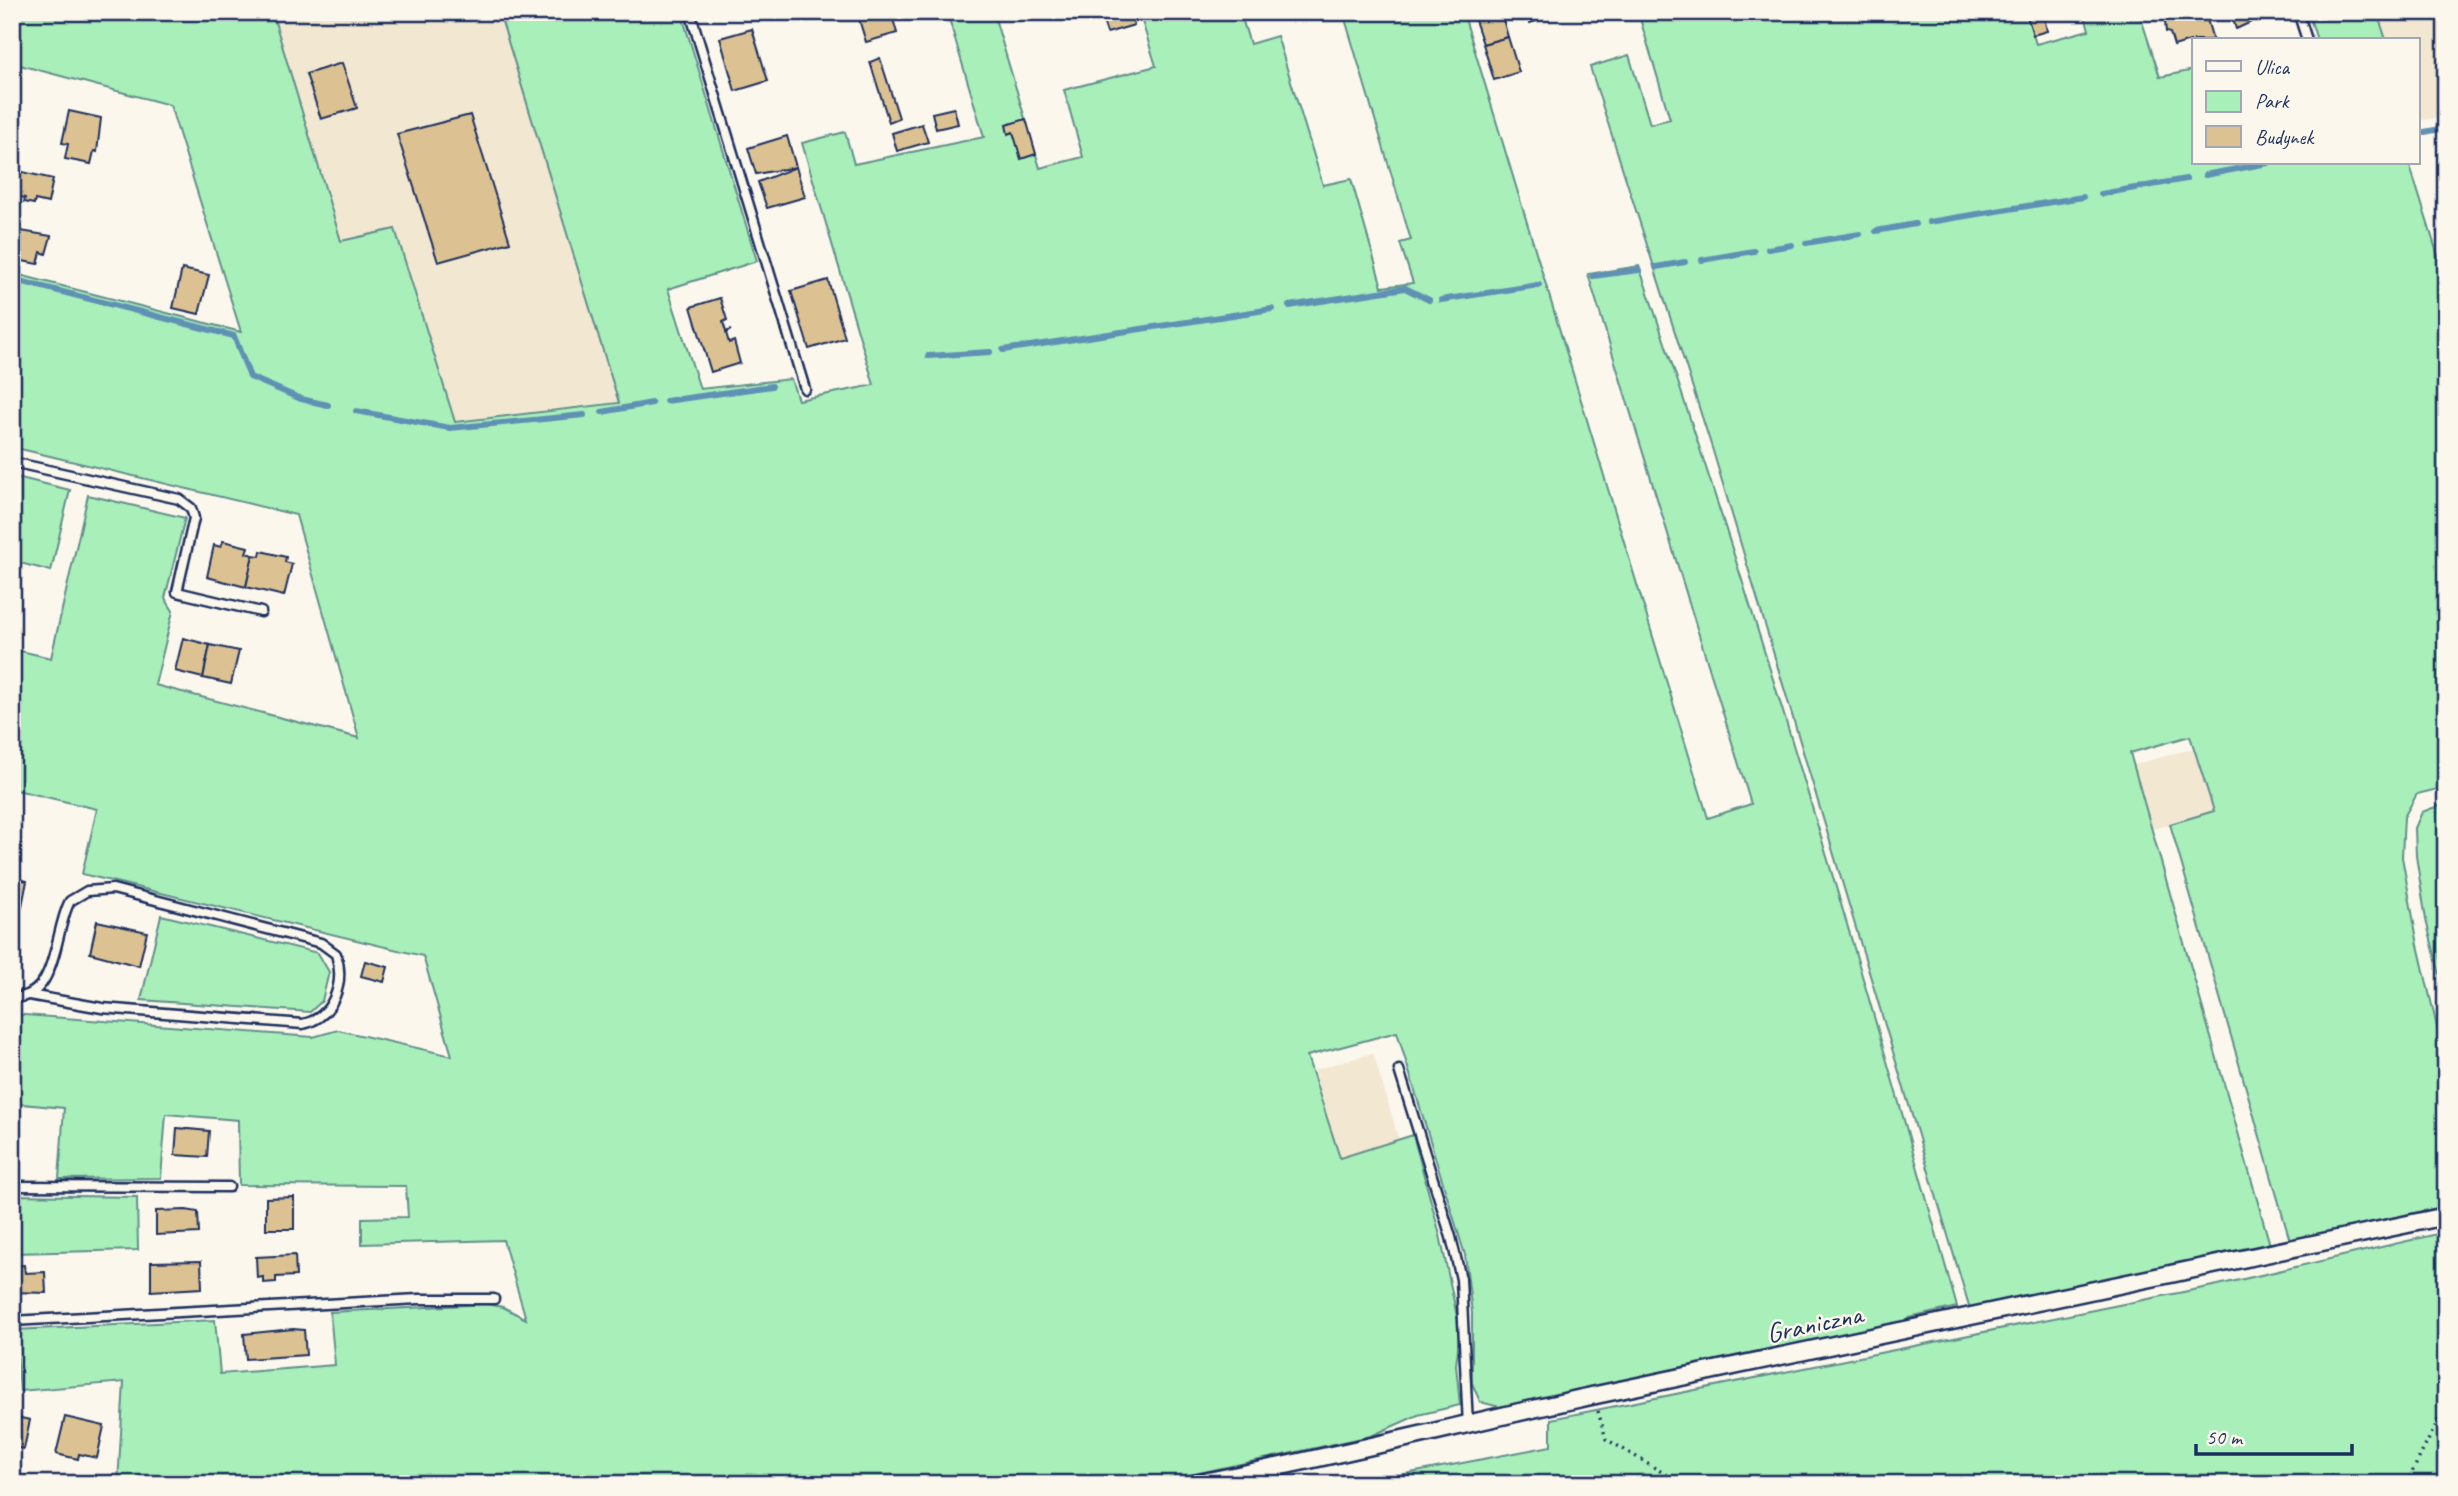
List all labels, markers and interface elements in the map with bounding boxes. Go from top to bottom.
legend [2192,38,2420,164]
text: Ulica [2255,54,2291,80]
text: Park [2255,88,2290,114]
text: Budynek [2255,124,2315,150]
street label: Graniczna [1763,1296,1868,1351]
scale bar [2196,1412,2351,1456]
text: 50 m [2206,1424,2244,1450]

